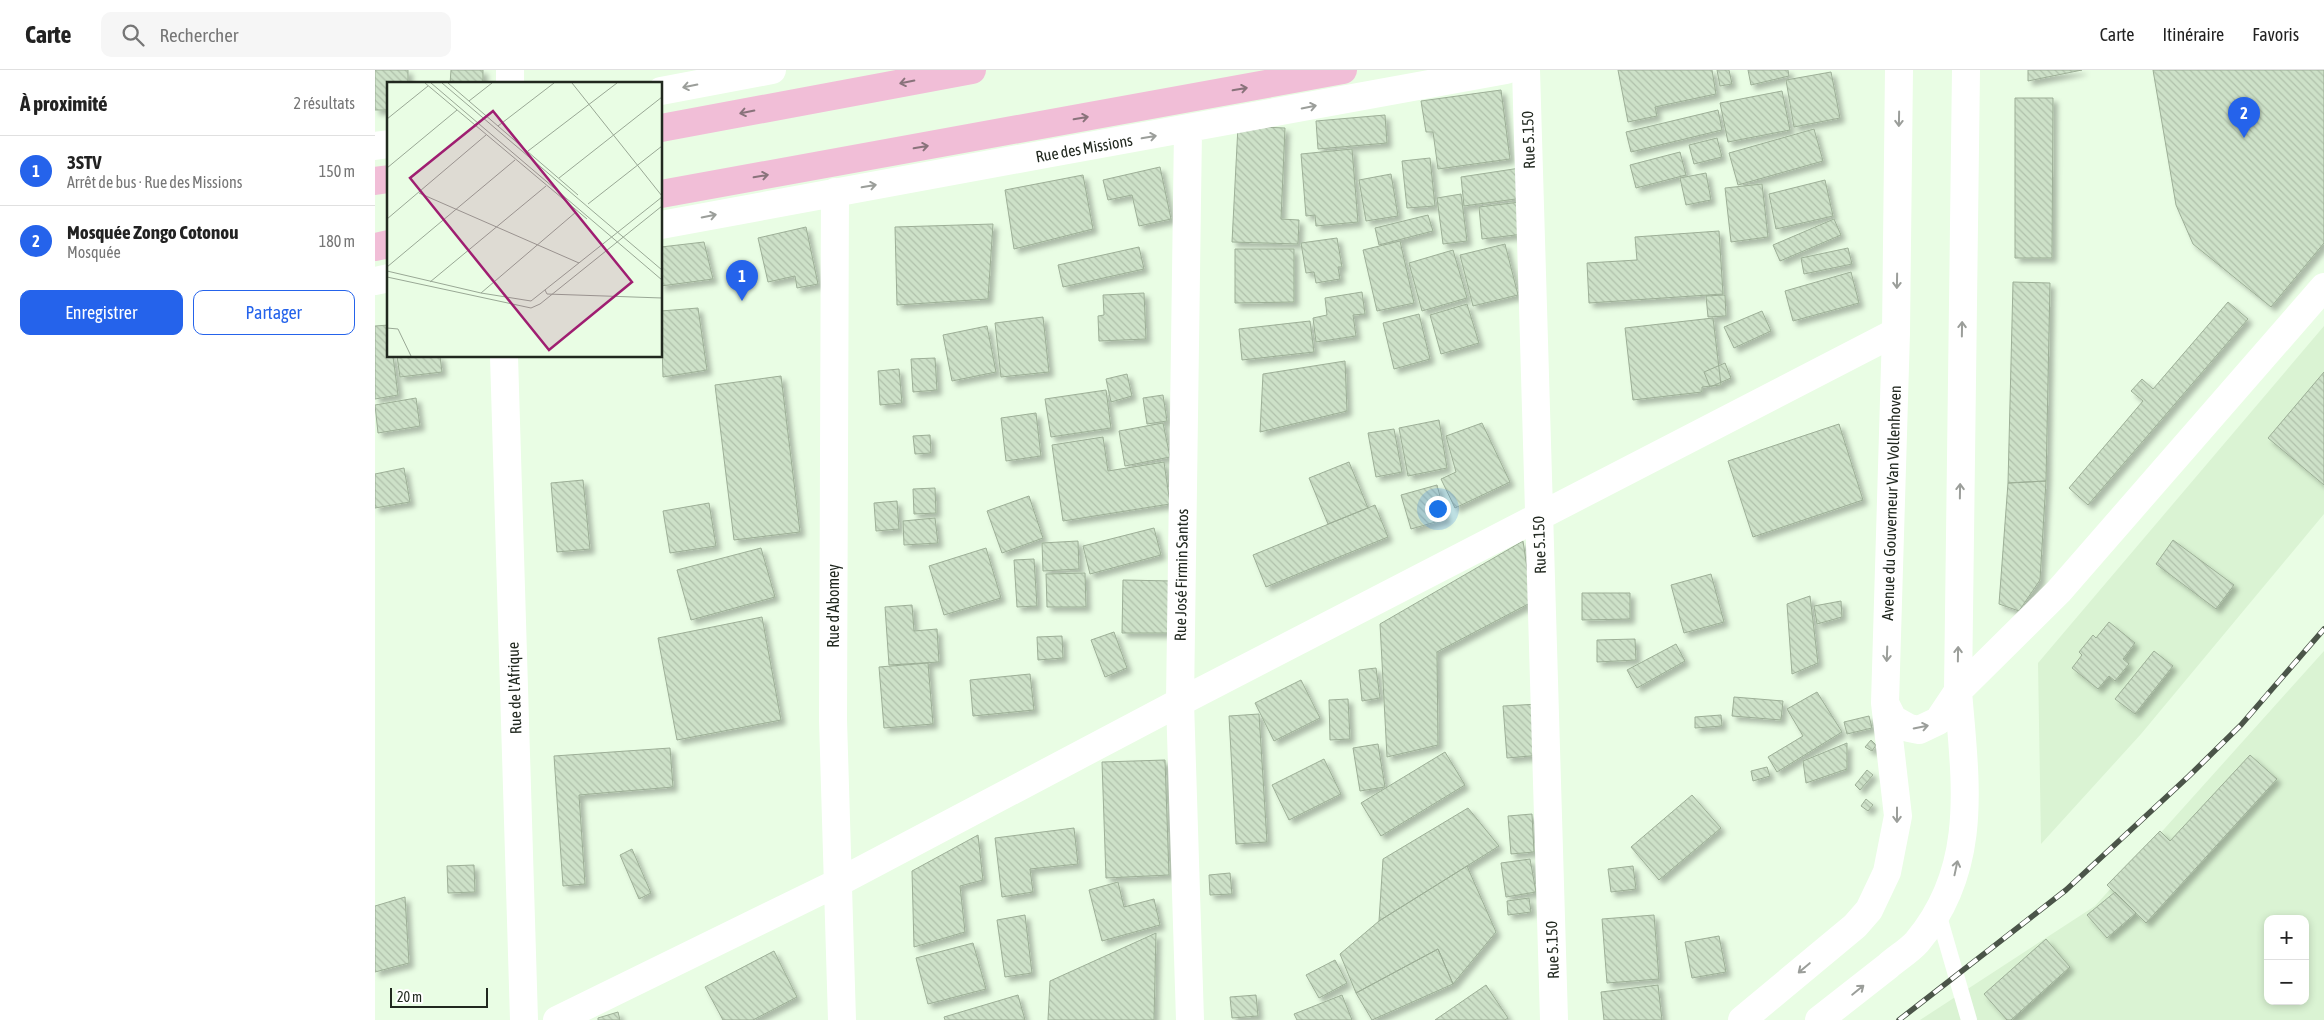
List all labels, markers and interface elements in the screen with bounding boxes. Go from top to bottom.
search box [101,12,451,57]
text: Carte [25,21,71,48]
icon: search [119,21,147,49]
text: Rechercher [159,24,238,46]
text: Carte [2100,24,2134,45]
text: Itinéraire [2162,24,2224,45]
text: Favoris [2252,24,2299,45]
one-way arrow [899,78,915,88]
one-way arrow [682,81,698,91]
inset map [387,82,663,358]
one-way arrow [1232,83,1248,93]
text: À proximité [20,91,108,115]
text: 2 résultats [293,94,355,112]
pin: 2 [2228,97,2260,138]
one-way arrow [1301,102,1317,111]
one-way arrow [740,108,756,117]
one-way arrow [1894,110,1904,126]
street label: Rue 5.150 [1518,111,1538,169]
one-way arrow [1072,113,1088,122]
street label: Rue des Missions [1034,131,1134,165]
one-way arrow [1141,131,1157,141]
one-way arrow [912,142,928,152]
text: 3STV [67,151,102,173]
text: 1 [32,162,40,180]
text: 150 m [319,162,355,180]
one-way arrow [752,171,768,181]
text: Arrêt de bus · Rue des Missions [67,173,242,191]
one-way arrow [860,180,876,190]
one-way arrow [701,211,717,220]
text: Mosquée Zongo Cotonou [67,221,238,243]
text: 2 [32,232,40,250]
text: 180 m [319,232,355,250]
text: Mosquée [67,243,121,261]
pin: 1 [726,260,758,301]
one-way arrow [1892,272,1902,289]
button: Enregistrer [20,290,183,335]
button: Partager [193,290,355,335]
one-way arrow [1957,321,1967,338]
street label: Avenue du Gouverneur Van Vollenhoven [1878,385,1904,621]
one-way arrow [1955,484,1965,500]
your location [1425,496,1451,522]
street label: Rue José Firmin Santos [1171,508,1191,641]
street label: Rue 5.150 [1529,516,1549,574]
street label: Rue d'Abomey [824,564,843,648]
street label: Rue de l'Afrique [503,642,526,734]
one-way arrow [1882,645,1892,661]
one-way arrow [1954,646,1963,662]
one-way arrow [1913,722,1929,732]
one-way arrow [1892,807,1902,823]
one-way arrow [1952,860,1961,876]
map controls [2264,915,2309,1005]
button: + [2264,915,2309,960]
street label: Rue 5.150 [1542,921,1562,979]
button: − [2264,960,2309,1005]
one-way arrow [1798,962,1811,973]
one-way arrow [1851,984,1864,995]
scale bar [390,985,487,1008]
text: 20 m [397,989,422,1005]

